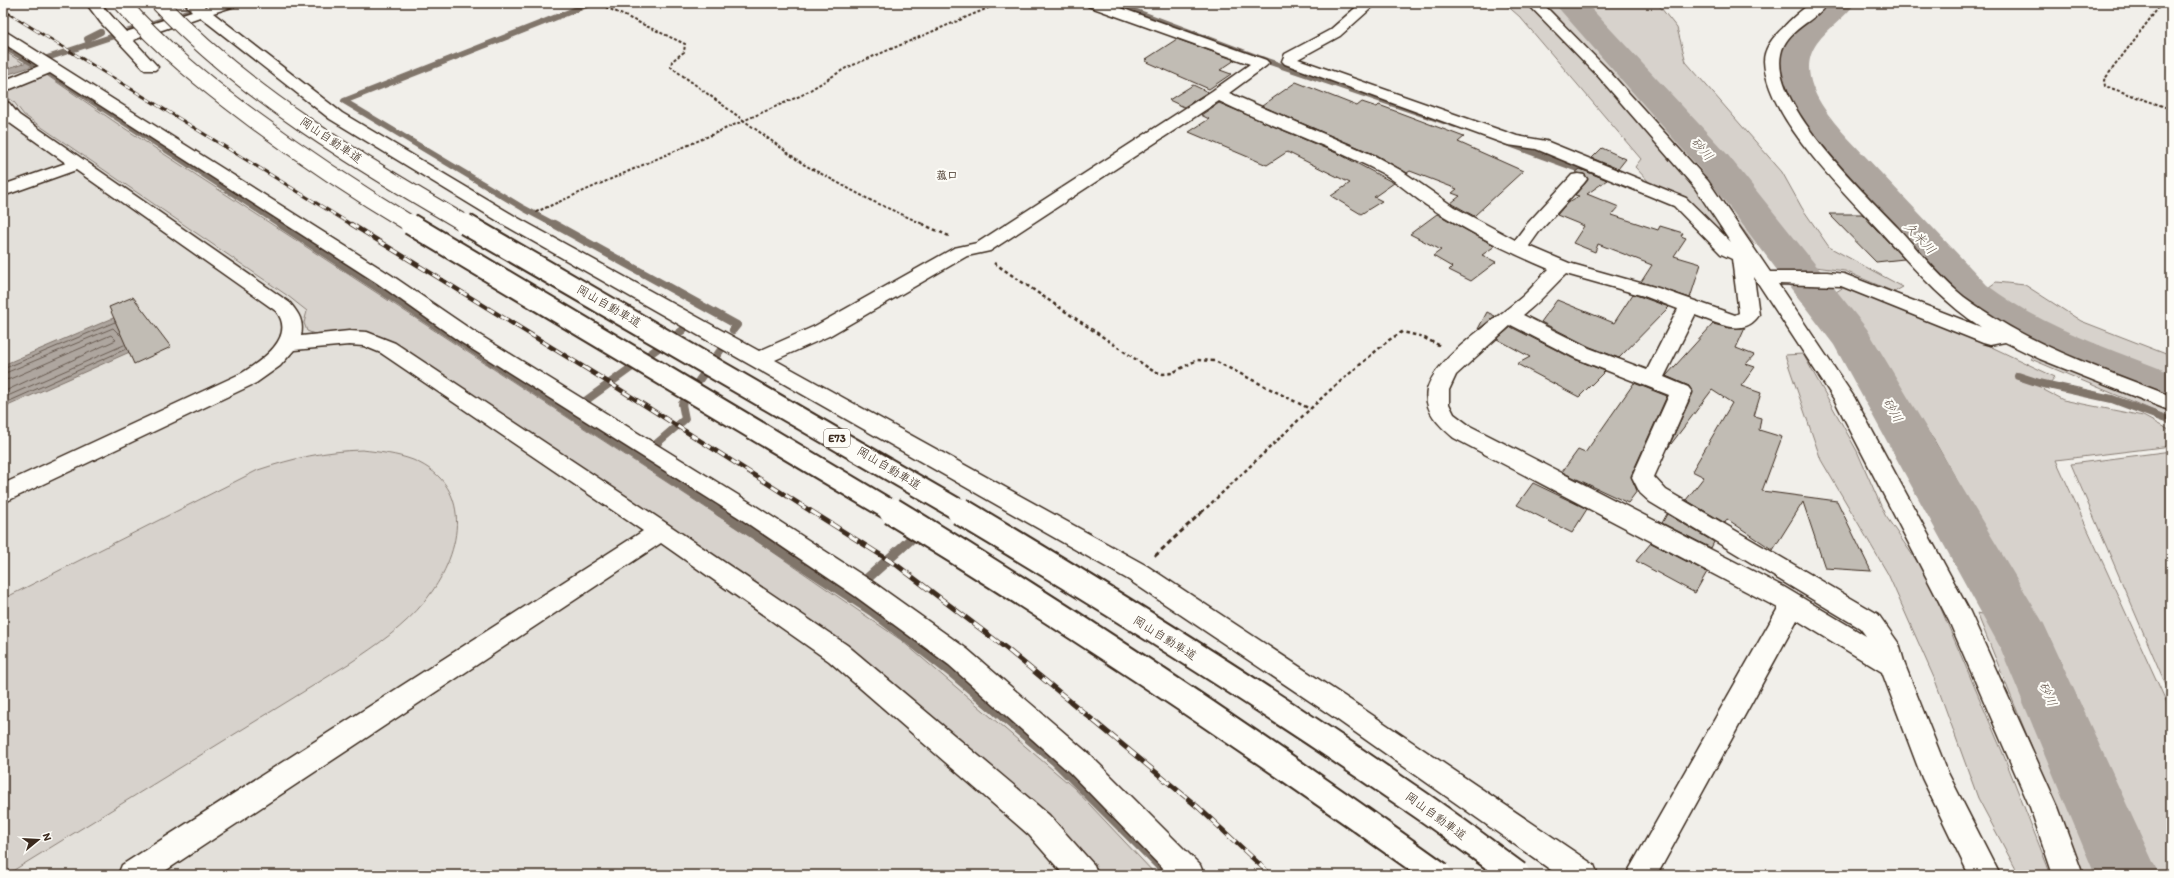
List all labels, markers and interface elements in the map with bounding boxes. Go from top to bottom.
street label: 岡山自動車道 [297,114,365,166]
water label: 砂川 [1688,134,1716,164]
district label: 菰口 [936,169,958,182]
water label: 久米川 [1901,219,1939,257]
street label: 岡山自動車道 [574,282,644,330]
water label: 砂川 [1880,395,1906,425]
road number: E73 [824,429,850,447]
street label: 岡山自動車道 [855,443,923,493]
street label: 岡山自動車道 [1131,613,1199,663]
water label: 砂川 [2036,679,2060,709]
street label: 岡山自動車道 [1403,789,1469,843]
north arrow [18,820,58,860]
text: N [40,832,54,843]

